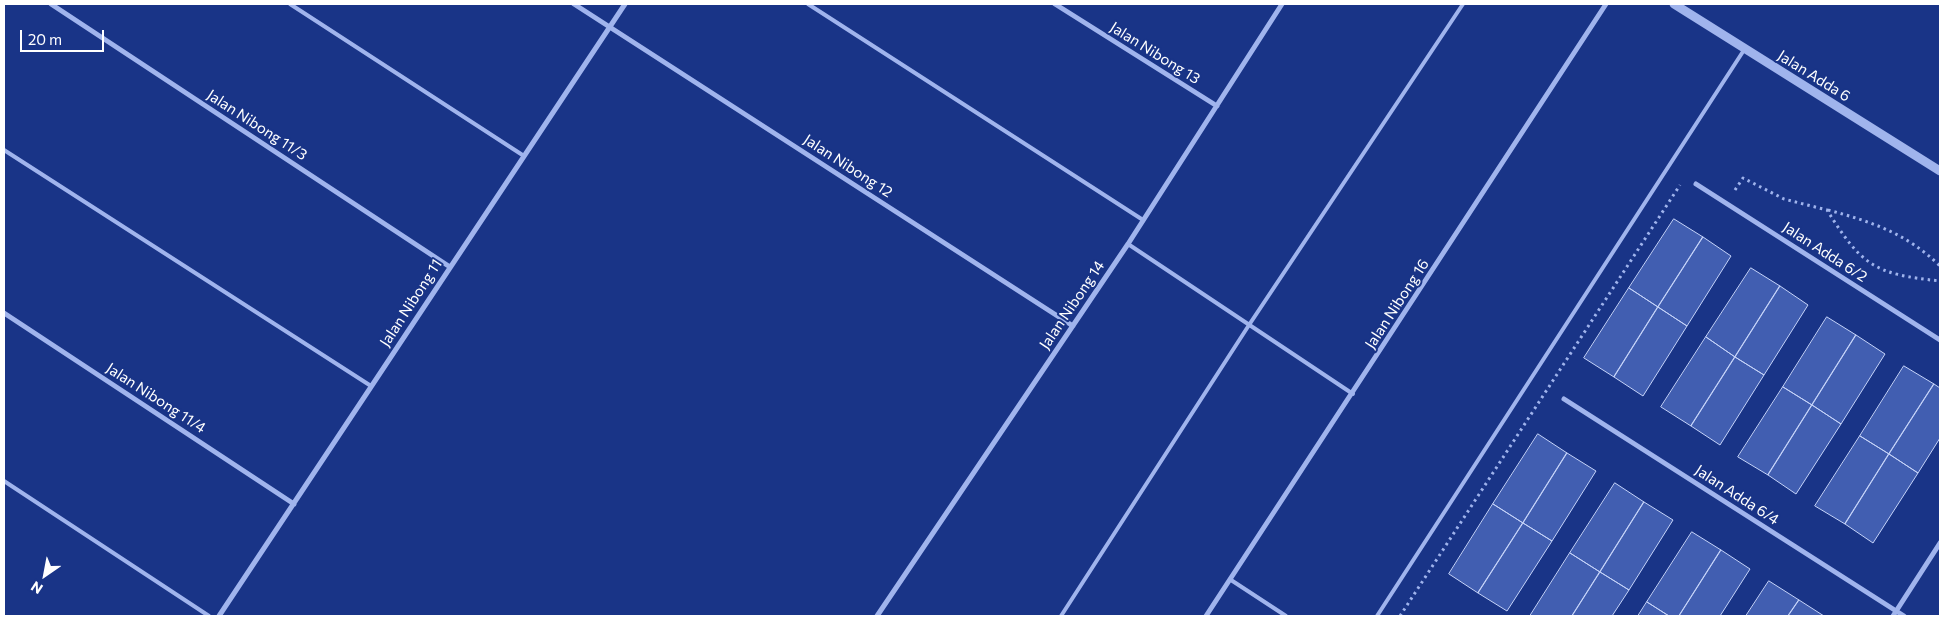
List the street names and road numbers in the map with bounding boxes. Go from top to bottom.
street label: Jalan Nibong 13 [1107,18,1203,88]
street label: Jalan Adda 6 [1774,47,1854,105]
street label: Jalan Nibong 11/3 [203,86,311,164]
street label: Jalan Nibong 12 [800,130,896,202]
street label: Jalan Adda 6/2 [1779,218,1871,286]
street label: Jalan Nibong 11 [376,256,446,350]
street label: Jalan Nibong 16 [1361,256,1433,352]
street label: Jalan Nibong 14 [1036,257,1108,353]
street label: Jalan Nibong 11/4 [103,359,209,437]
street label: Jalan Adda 6/4 [1692,461,1782,529]

